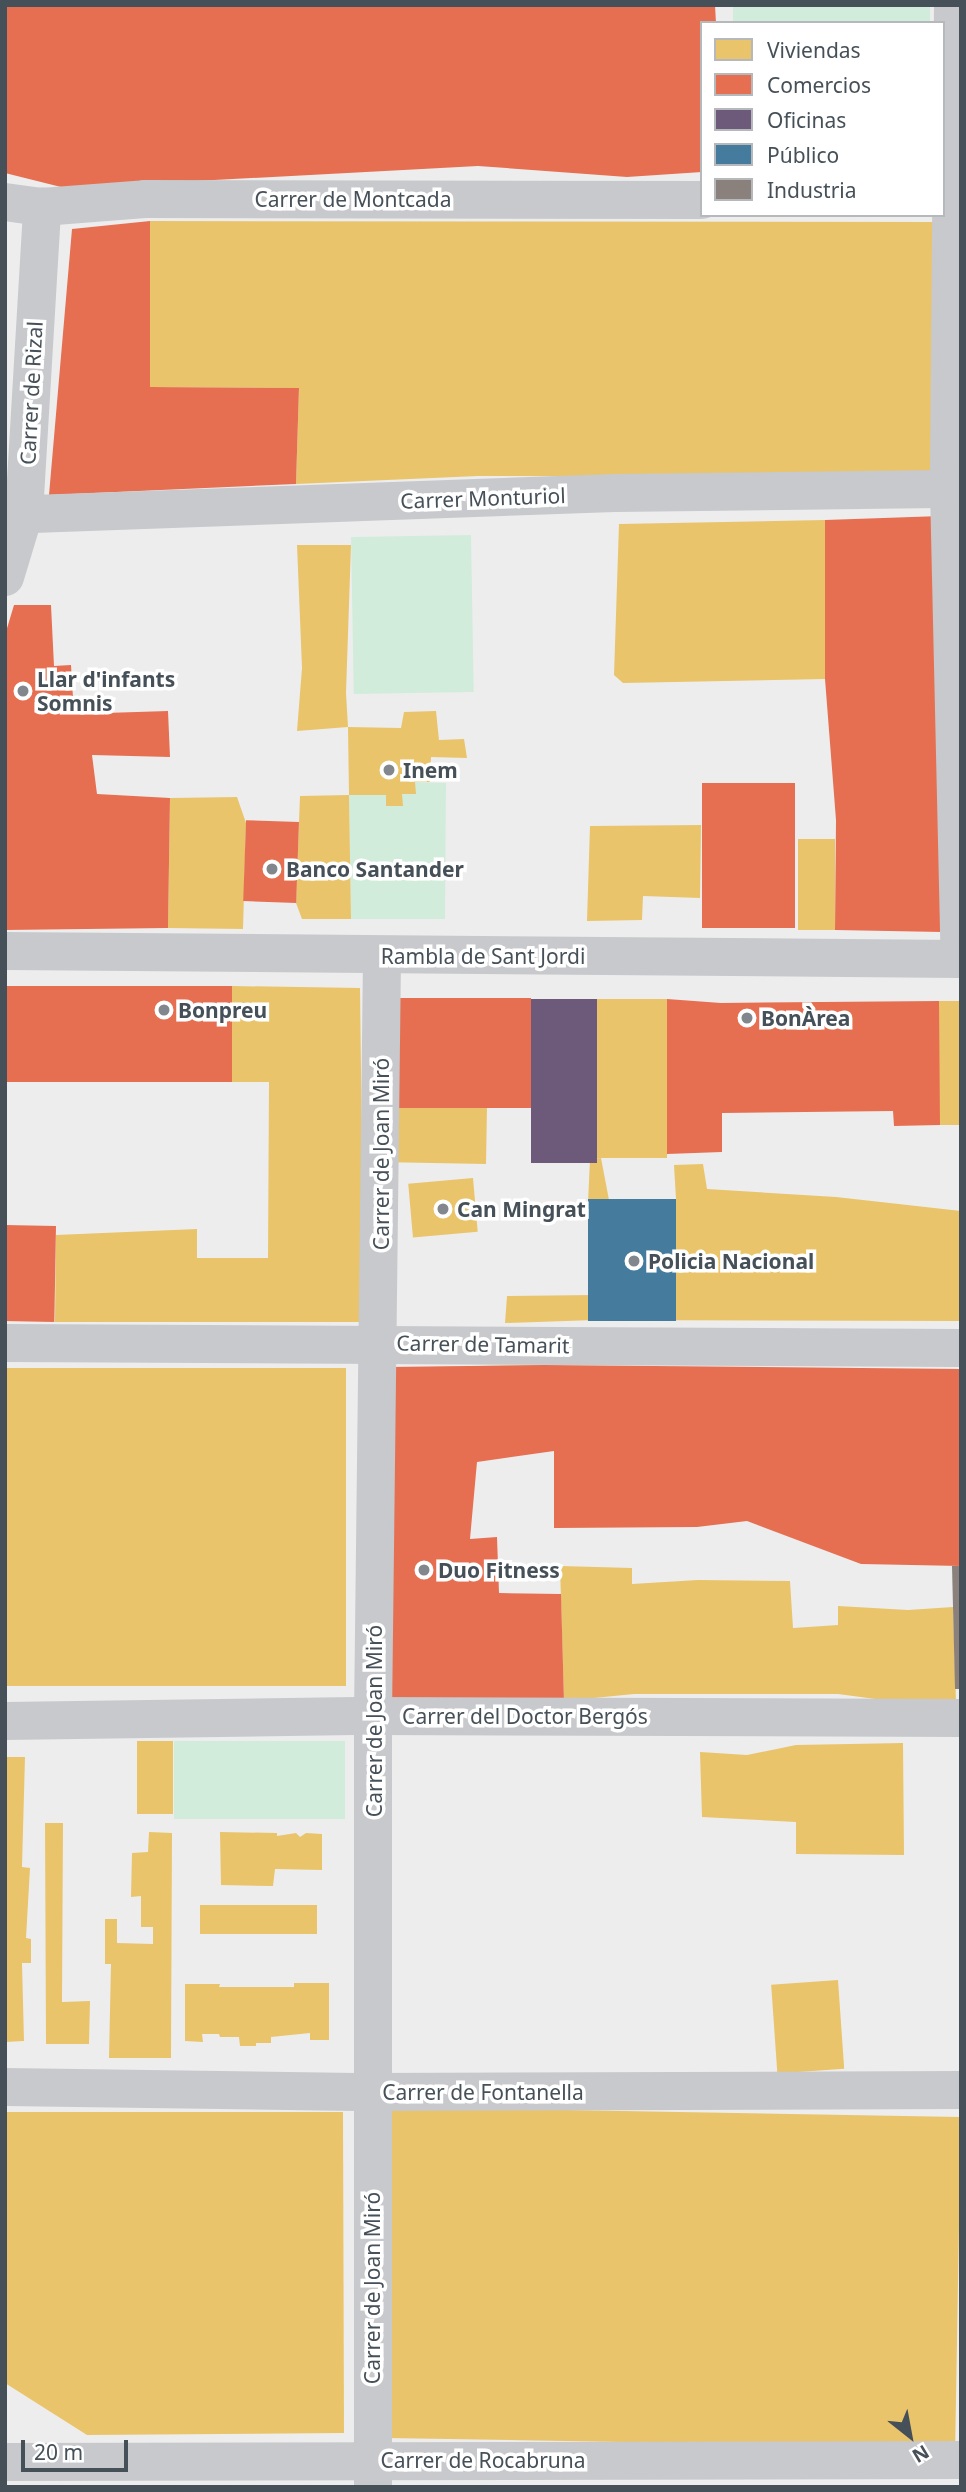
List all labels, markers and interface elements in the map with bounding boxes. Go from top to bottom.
legend [700,21,945,217]
text: Viviendas [767,36,861,64]
text: Comercios [767,71,871,99]
text: Oficinas [767,106,846,134]
text: Público [767,141,839,169]
text: Industria [767,176,857,204]
street label: Carrer de Montcada [254,186,452,212]
street label: Carrer de Rizal [15,321,47,465]
street label: Carrer Monturiol [400,483,566,513]
place label: Llar d'infants Somnis [37,666,175,716]
marker: Llar d'infants Somnis [15,683,31,699]
place label: Inem [403,757,458,783]
marker: Inem [381,762,397,778]
place label: Banco Santander [286,856,464,882]
marker: Banco Santander [264,861,280,877]
street label: Rambla de Sant Jordi [381,943,585,969]
place label: Bonpreu [178,997,267,1023]
marker: Bonpreu [156,1002,172,1018]
place label: BonÀrea [761,1005,850,1031]
marker: BonÀrea [739,1010,755,1026]
street label: Carrer de Joan Miró [368,1058,394,1250]
place label: Can Mingrat [457,1196,586,1222]
marker: Can Mingrat [435,1201,451,1217]
place label: Policia Nacional [648,1248,814,1274]
marker: Policia Nacional [626,1253,642,1269]
street label: Carrer de Tamarit [396,1330,570,1358]
place label: Duo Fitness [438,1557,560,1583]
marker: Duo Fitness [416,1562,432,1578]
street label: Carrer de Joan Miró [361,1625,387,1817]
street label: Carrer del Doctor Bergós [402,1703,648,1729]
street label: Carrer de Fontanella [382,2079,584,2105]
street label: Carrer de Joan Miró [359,2192,385,2384]
north arrow [875,2401,945,2471]
scale bar [24,2426,131,2470]
text: 20 m [34,2438,83,2466]
text: N [908,2439,934,2469]
street label: Carrer de Rocabruna [380,2447,586,2473]

